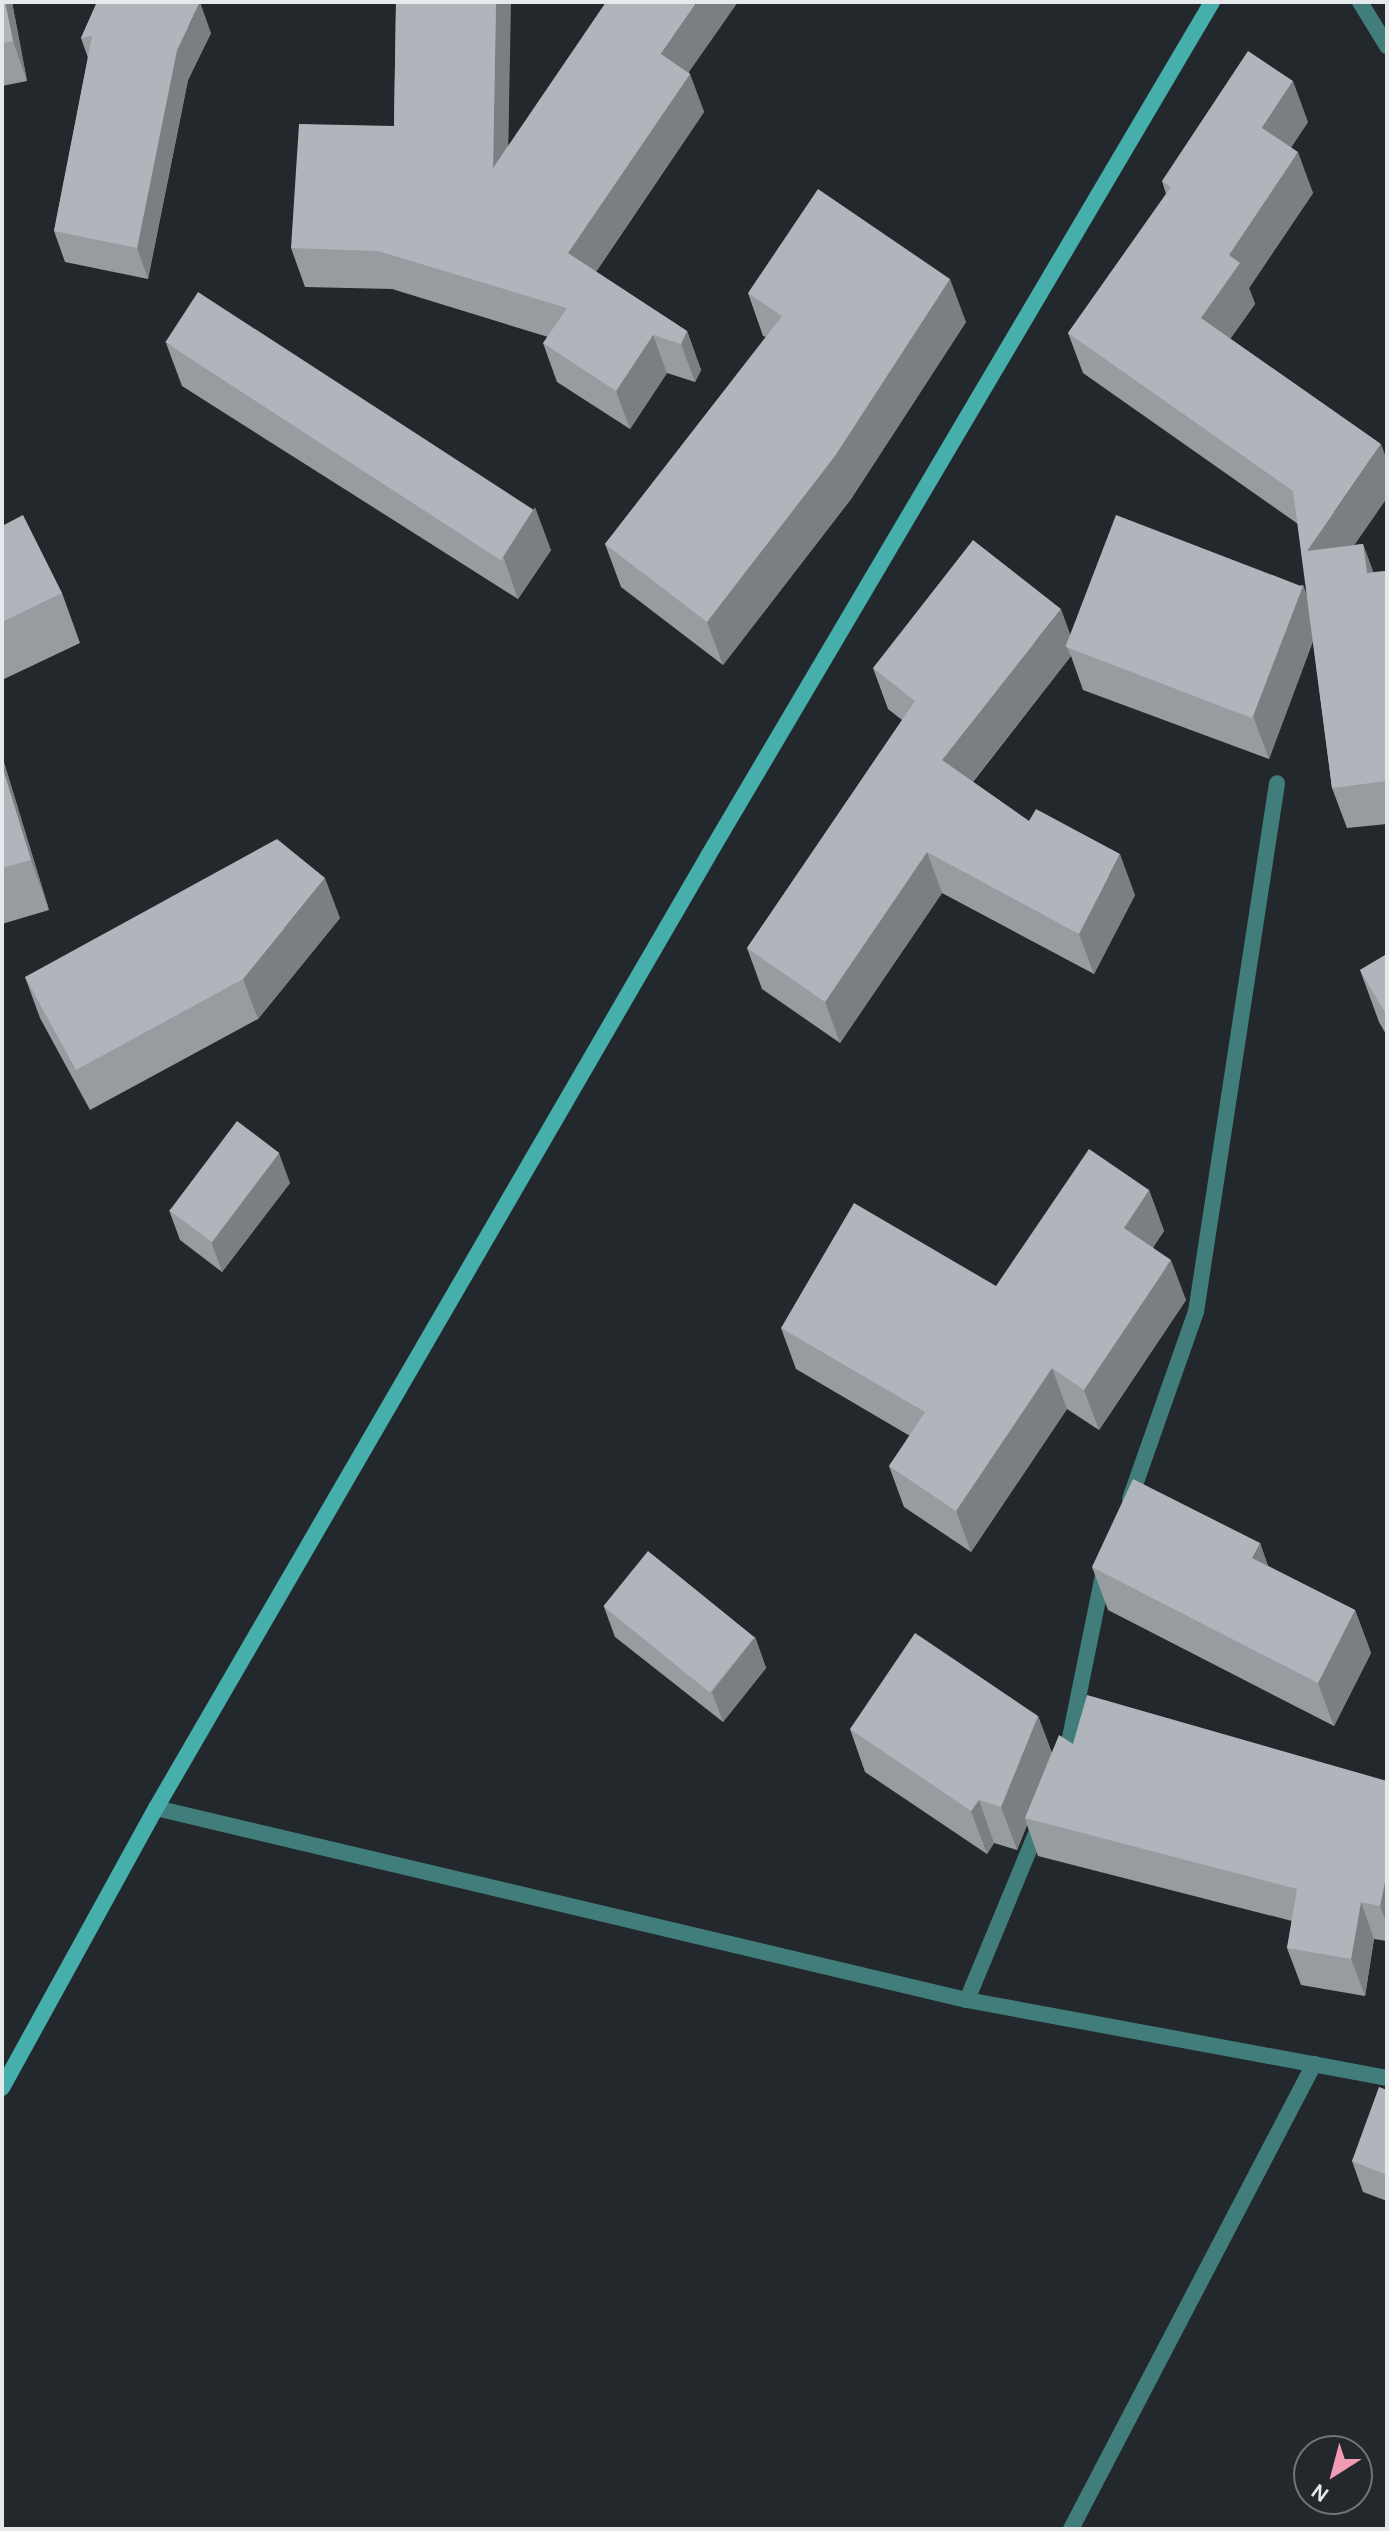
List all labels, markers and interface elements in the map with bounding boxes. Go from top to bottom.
north arrow [1293,2435,1373,2515]
text: N [1306,2478,1334,2508]

